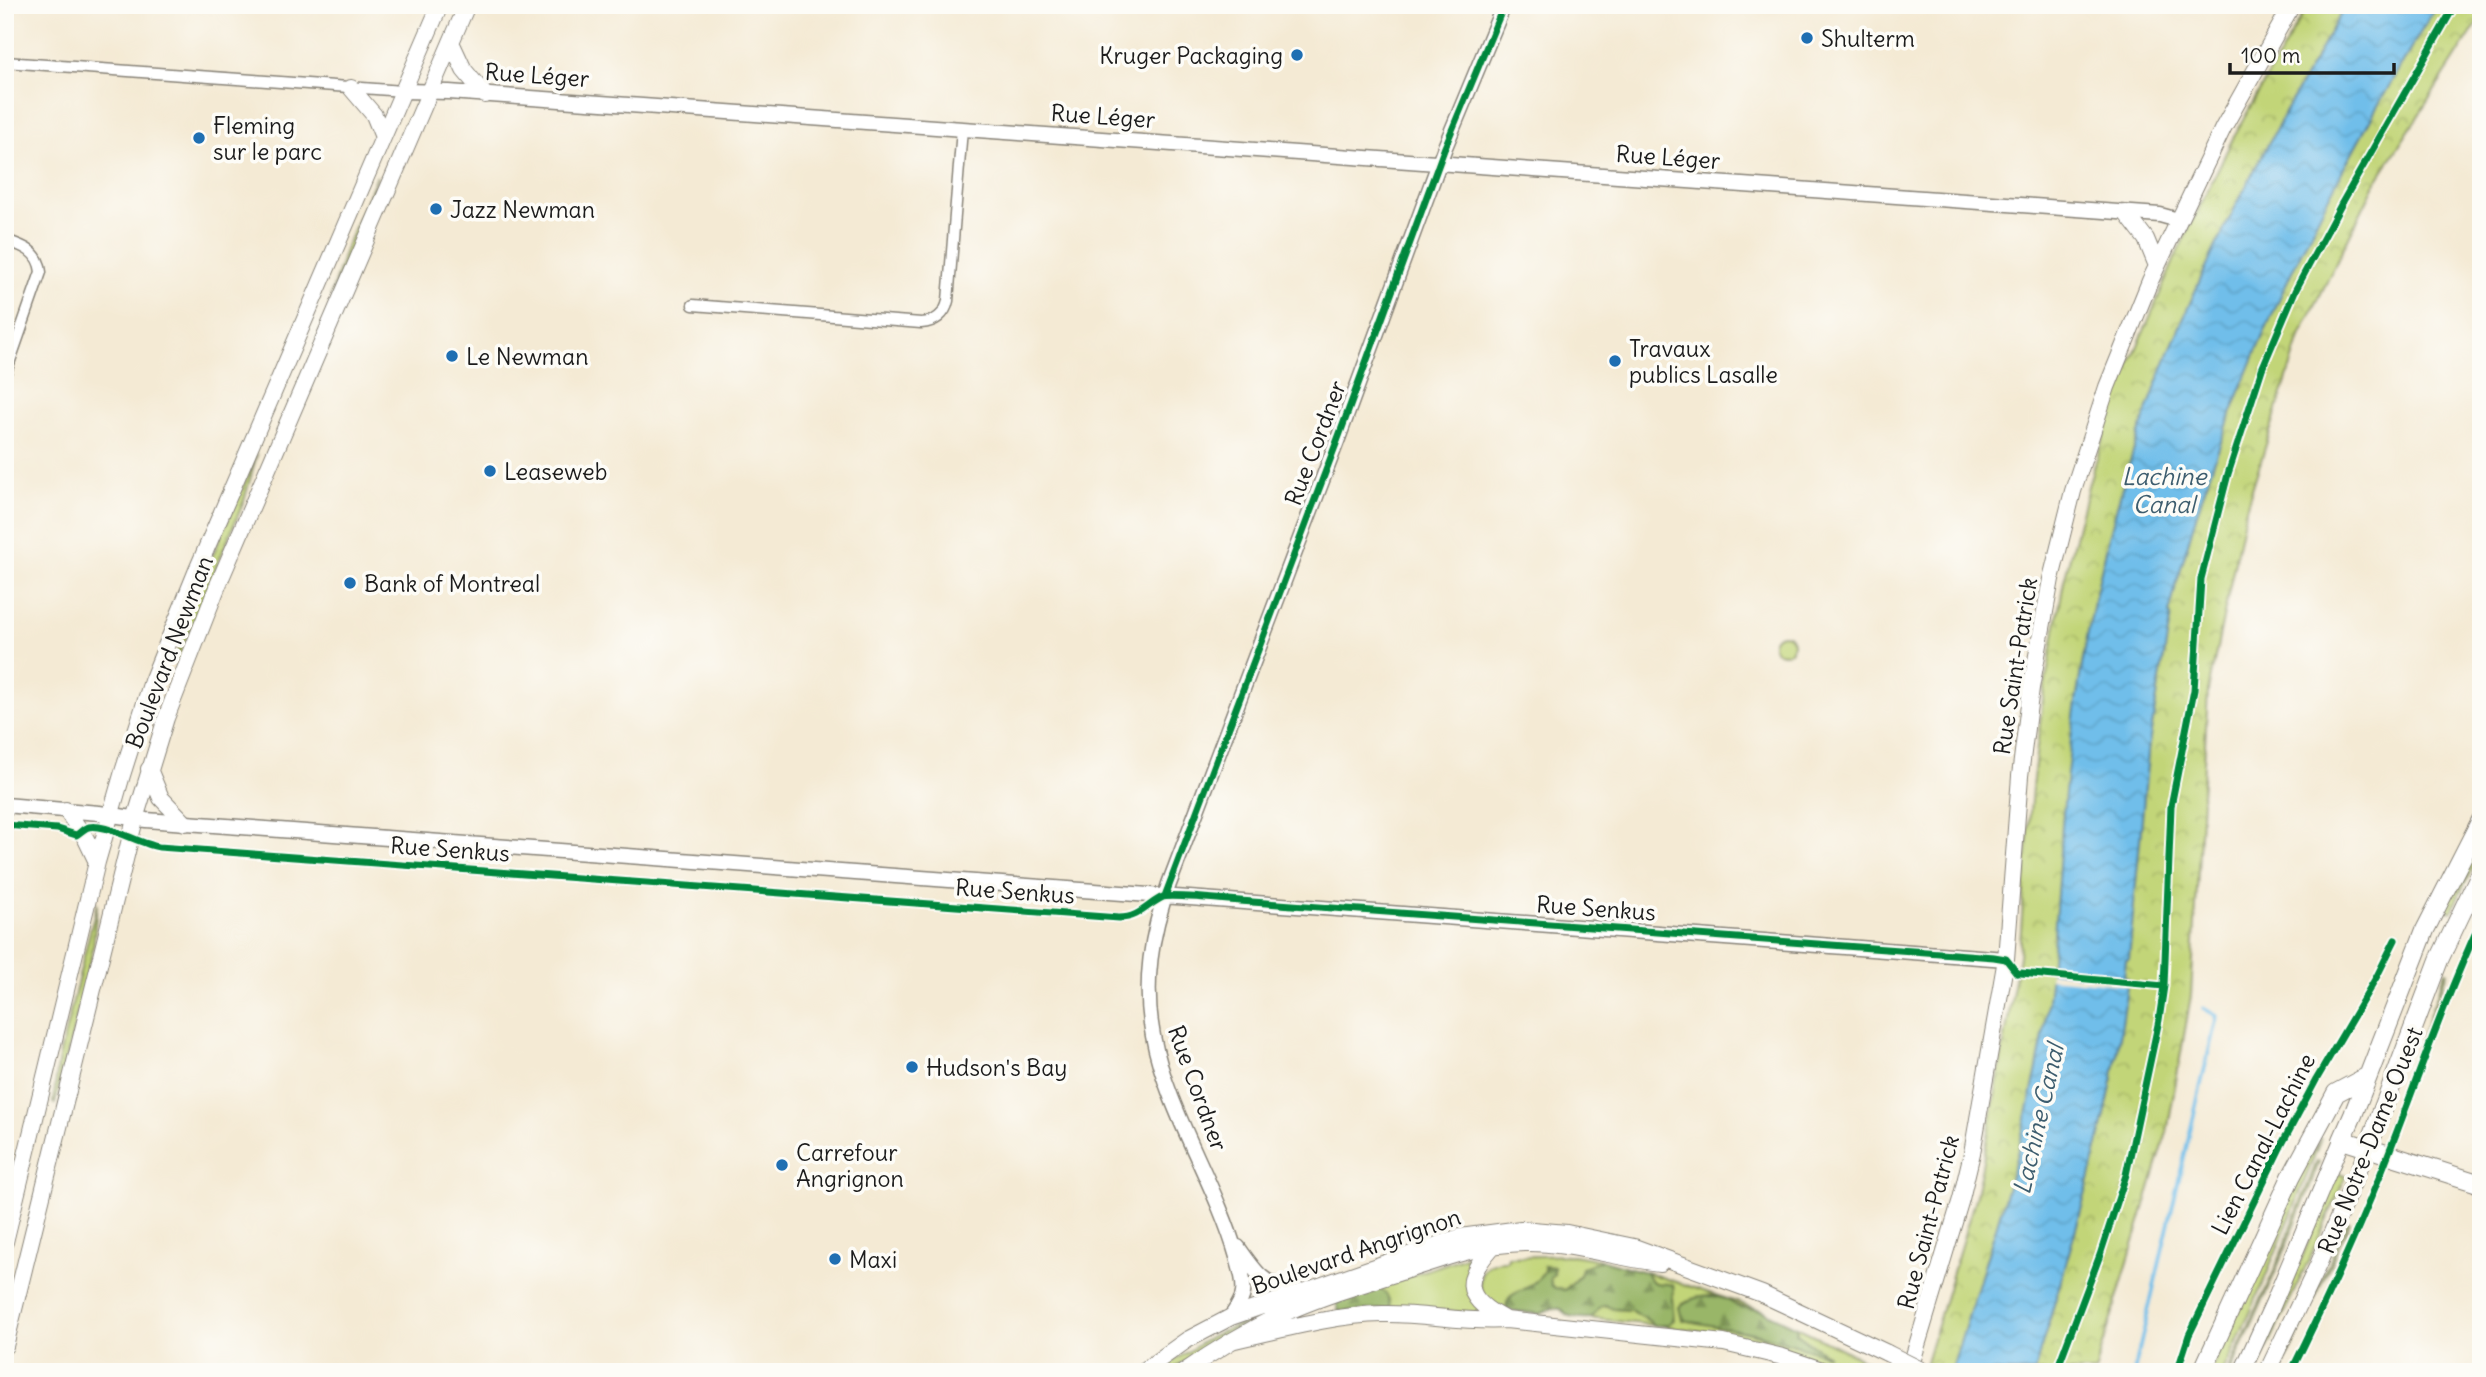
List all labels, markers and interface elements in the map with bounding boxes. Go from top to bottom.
place label: Shulterm [1821,24,1915,53]
marker: Shulterm [1799,30,1815,46]
scale bar [2230,32,2395,76]
place label: Kruger Packaging [1099,41,1283,70]
text: 100 m [2241,42,2300,69]
marker: Kruger Packaging [1289,47,1305,63]
street label: Rue Léger [484,57,591,93]
street label: Rue Léger [1050,98,1157,134]
place label: Fleming sur le parc [213,111,322,166]
marker: Fleming sur le parc [191,130,207,146]
street label: Rue Léger [1615,139,1722,175]
place label: Jazz Newman [450,195,595,224]
marker: Jazz Newman [428,201,444,217]
place label: Travaux publics Lasalle [1629,334,1778,389]
place label: Le Newman [466,342,588,371]
marker: Le Newman [444,348,460,364]
marker: Travaux publics Lasalle [1607,353,1623,369]
street label: Rue Cordner [1278,376,1352,509]
place label: Leaseweb [504,457,607,486]
water label: Lachine Canal [2122,461,2208,519]
marker: Leaseweb [482,463,498,479]
street label: Boulevard Newman [119,552,219,752]
place label: Bank of Montreal [364,569,540,598]
marker: Bank of Montreal [342,575,358,591]
street label: Rue Saint-Patrick [1987,575,2043,757]
street label: Rue Senkus [389,830,511,868]
street label: Rue Senkus [954,872,1076,910]
street label: Rue Senkus [1535,889,1657,927]
street label: Rue Cordner [1162,1021,1234,1155]
street label: Rue Notre-Dame Ouest [2311,1022,2429,1258]
water label: Lachine Canal [2006,1038,2071,1197]
street label: Lien Canal-Lachine [2205,1048,2321,1240]
place label: Hudson's Bay [926,1053,1067,1082]
marker: Hudson's Bay [904,1059,920,1075]
street label: Rue Saint-Patrick [1891,1132,1965,1312]
place label: Carrefour Angrignon [796,1138,904,1193]
marker: Carrefour Angrignon [774,1157,790,1173]
street label: Boulevard Angrignon [1248,1202,1464,1300]
place label: Maxi [849,1245,897,1274]
marker: Maxi [827,1251,843,1267]

